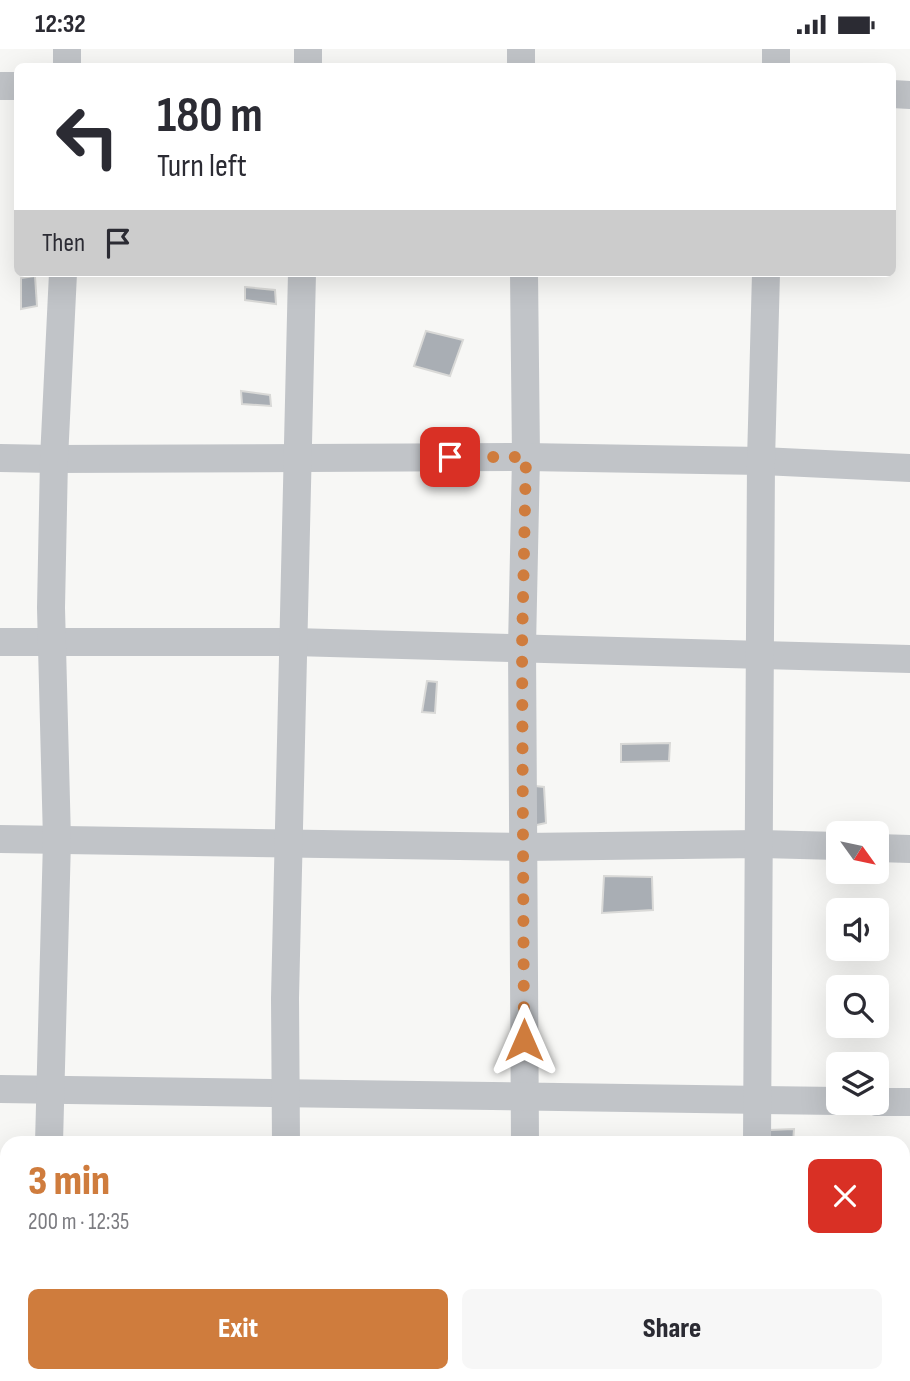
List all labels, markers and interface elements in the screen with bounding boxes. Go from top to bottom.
text: 12:32 [35,9,86,40]
text: 180 m [157,87,263,146]
icon: left [42,91,133,182]
text: Turn left [157,147,247,186]
icon: arrive [99,224,137,262]
text: Then [42,228,85,259]
pin [420,427,480,487]
icon: arrive [431,438,469,476]
north arrow [826,821,889,884]
map controls [826,821,889,1115]
button: sound [826,898,889,961]
button: search [826,975,889,1038]
position arrow [487,1003,561,1077]
button: layers [826,1052,889,1115]
text: 3 min [28,1156,110,1207]
button: close [808,1159,882,1233]
text: 200 m · 12:35 [28,1208,129,1236]
button: Exit [28,1289,448,1369]
button: Share [462,1289,882,1369]

